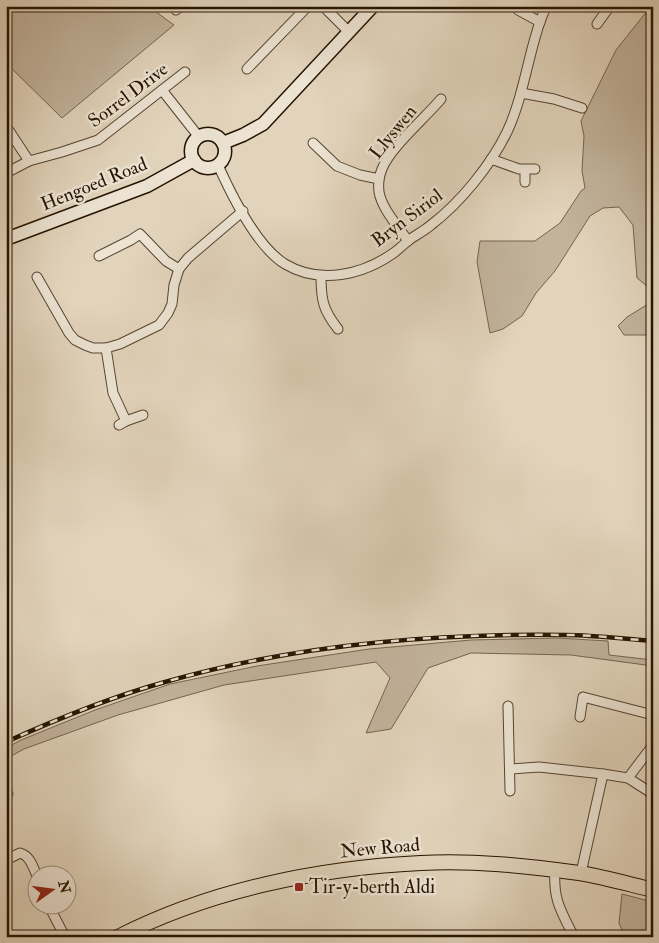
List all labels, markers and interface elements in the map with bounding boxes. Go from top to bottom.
street label: Sorrel Drive [83,57,173,133]
street label: Llyswen [364,100,422,164]
street label: Hengoed Road [37,152,151,216]
street label: Bryn Siriol [367,183,448,253]
street label: New Road [339,833,422,863]
north arrow [28,866,78,916]
place label: Tir-y-berth Aldi [309,875,435,899]
text: N [54,878,74,896]
marker: Tir-y-berth Aldi [293,881,305,893]

